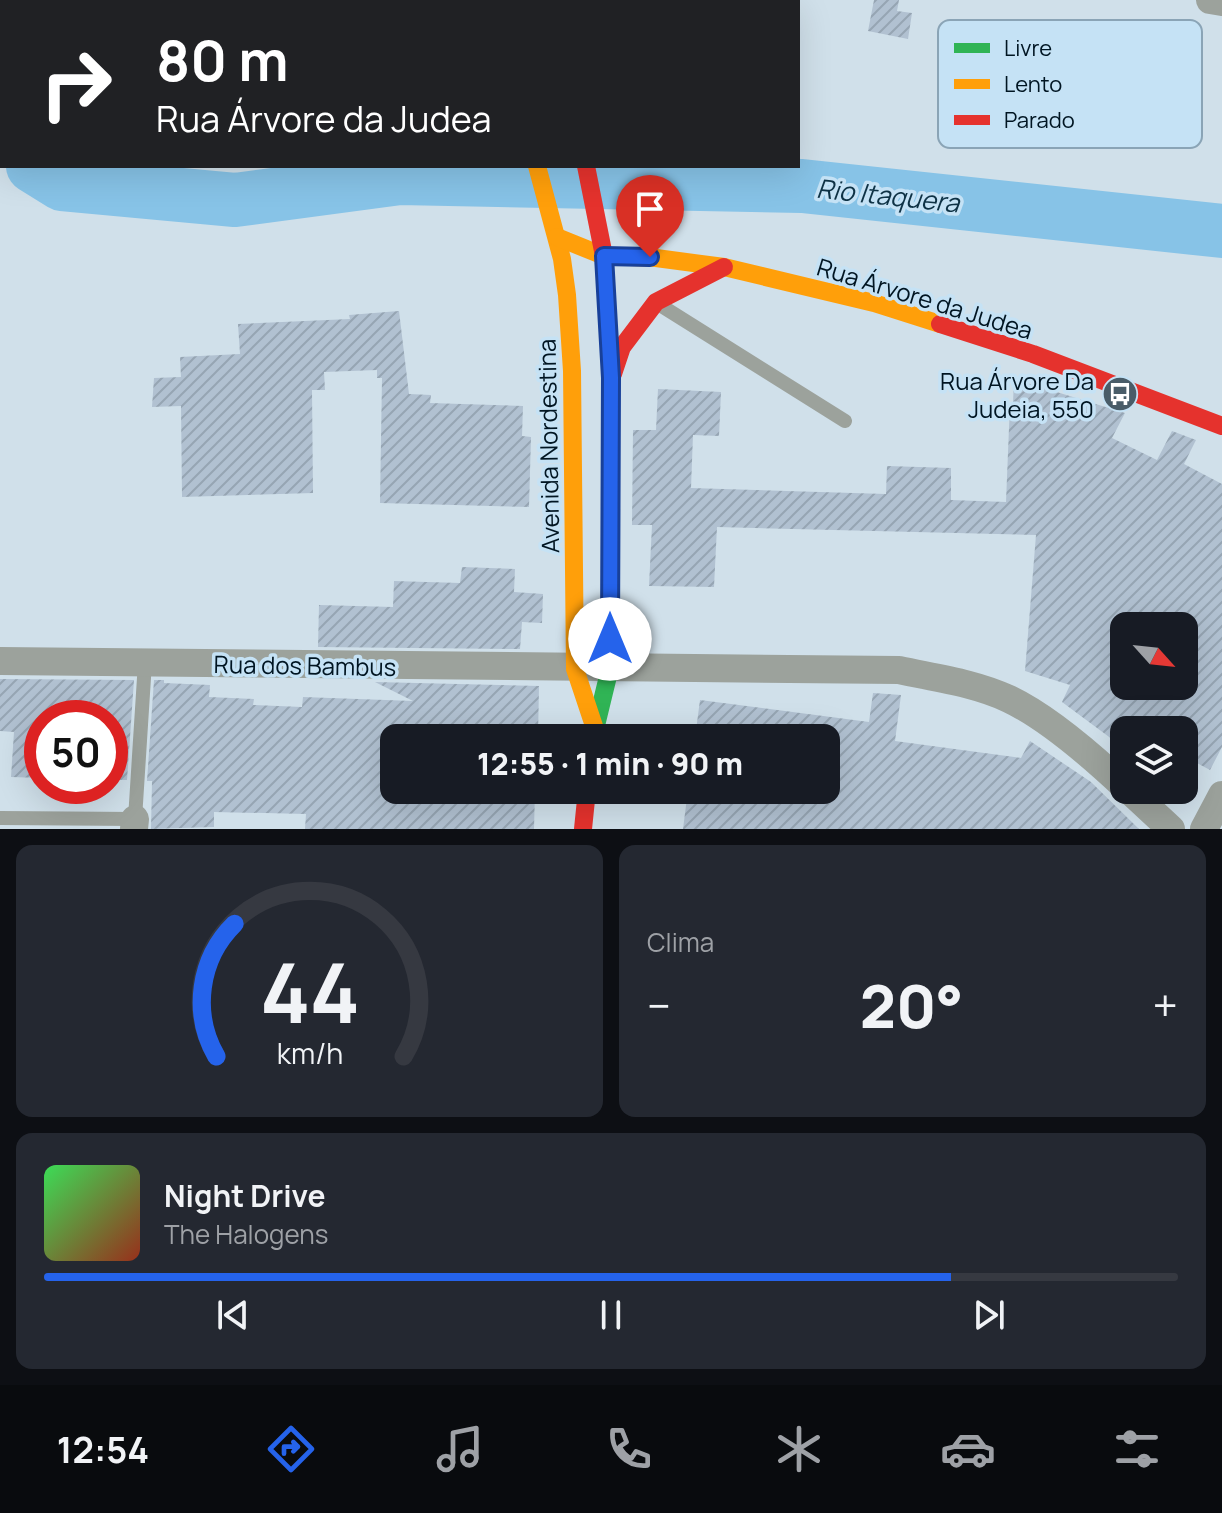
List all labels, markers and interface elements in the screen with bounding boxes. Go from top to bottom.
legend [938,20,1202,148]
text: 80 m [156,21,289,98]
icon: right [24,32,128,136]
text: Livre [1004,33,1052,63]
text: Lento [1004,69,1062,99]
text: Rua Árvore da Judea [156,94,491,143]
text: Parado [1004,105,1075,135]
water label: Rio Itaquera [815,170,963,221]
pin [616,175,684,257]
icon: arrive [628,187,672,231]
street label: Rua Árvore da Judea [813,250,1037,346]
street label: Avenida Nordestina [530,338,566,554]
place label: Rua Árvore Da Judeia, 550 [940,364,1094,425]
bus stop icon: Rua Árvore Da Judeia, 550 [1101,375,1139,413]
position arrow [568,597,652,681]
north arrow [1110,612,1198,700]
map controls [1110,612,1198,804]
street label: Rua dos Bambus [213,647,397,683]
speed limit sign: 50 [24,700,128,804]
button: layers [1110,716,1198,804]
text: 12:55 · 1 min · 90 m [477,743,743,784]
text: Clima [647,924,714,960]
text: 44 [259,934,360,1048]
text: 20° [860,964,964,1046]
text: − [647,975,671,1035]
text: + [1153,975,1178,1035]
text: km/h [276,1034,343,1073]
text: Night Drive [164,1175,326,1216]
text: The Halogens [164,1216,328,1252]
icon: previous [211,1293,255,1337]
icon: pause [589,1293,633,1337]
icon: next [967,1293,1011,1337]
icon: directions [263,1421,319,1477]
icon: music [432,1421,488,1477]
icon: phone [601,1421,657,1477]
icon: climate [771,1421,827,1477]
icon: car [940,1421,996,1477]
icon: filters [1109,1421,1165,1477]
text: 12:54 [57,1425,149,1474]

